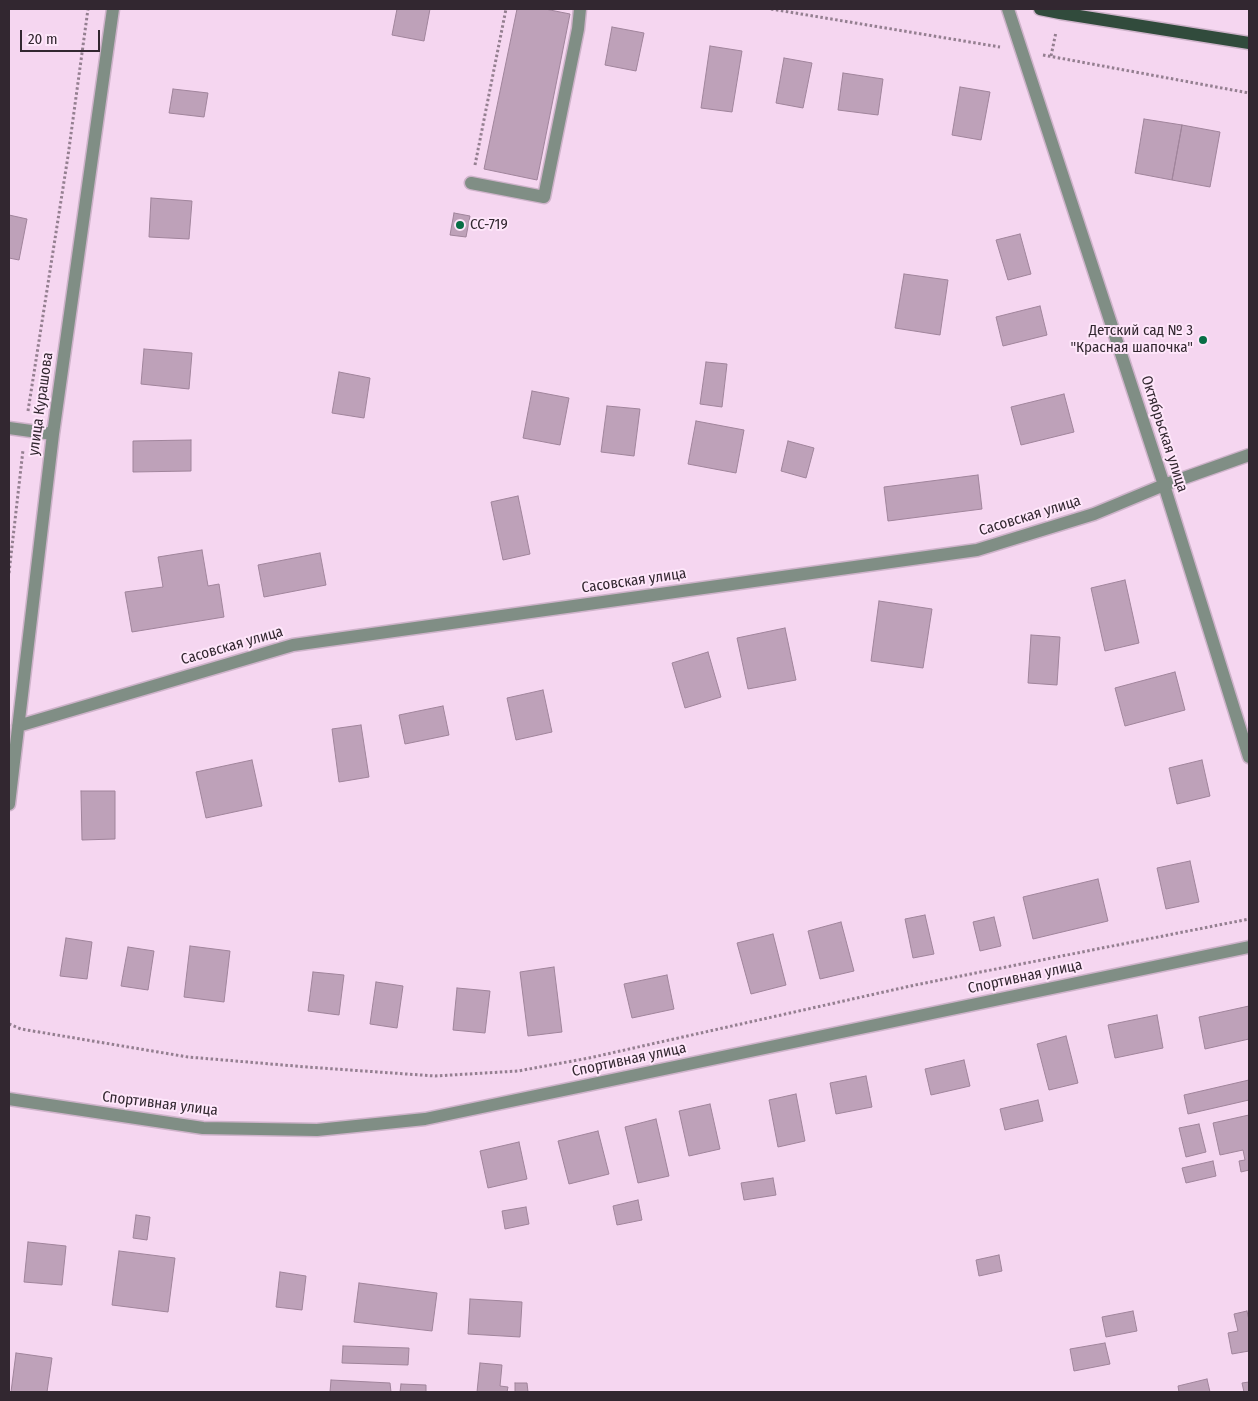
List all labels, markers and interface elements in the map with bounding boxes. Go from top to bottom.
scale bar [22,20,102,52]
text: 20 m [28,30,58,48]
place label: СС-719 [470,216,508,234]
marker: СС-719 [454,219,466,231]
place label: Детский сад № 3 "Красная шапочка" [1070,322,1193,357]
marker: Детский сад № 3 "Красная шапочка" [1197,334,1209,346]
street label: улица Курашова [25,351,57,457]
street label: Октябрьская улица [1137,373,1191,495]
street label: Сасовская улица [977,492,1083,540]
street label: Сасовская улица [581,565,687,597]
street label: Сасовская улица [179,623,285,669]
street label: Спортивная улица [966,956,1084,998]
street label: Спортивная улица [570,1039,688,1081]
street label: Спортивная улица [101,1088,219,1120]

